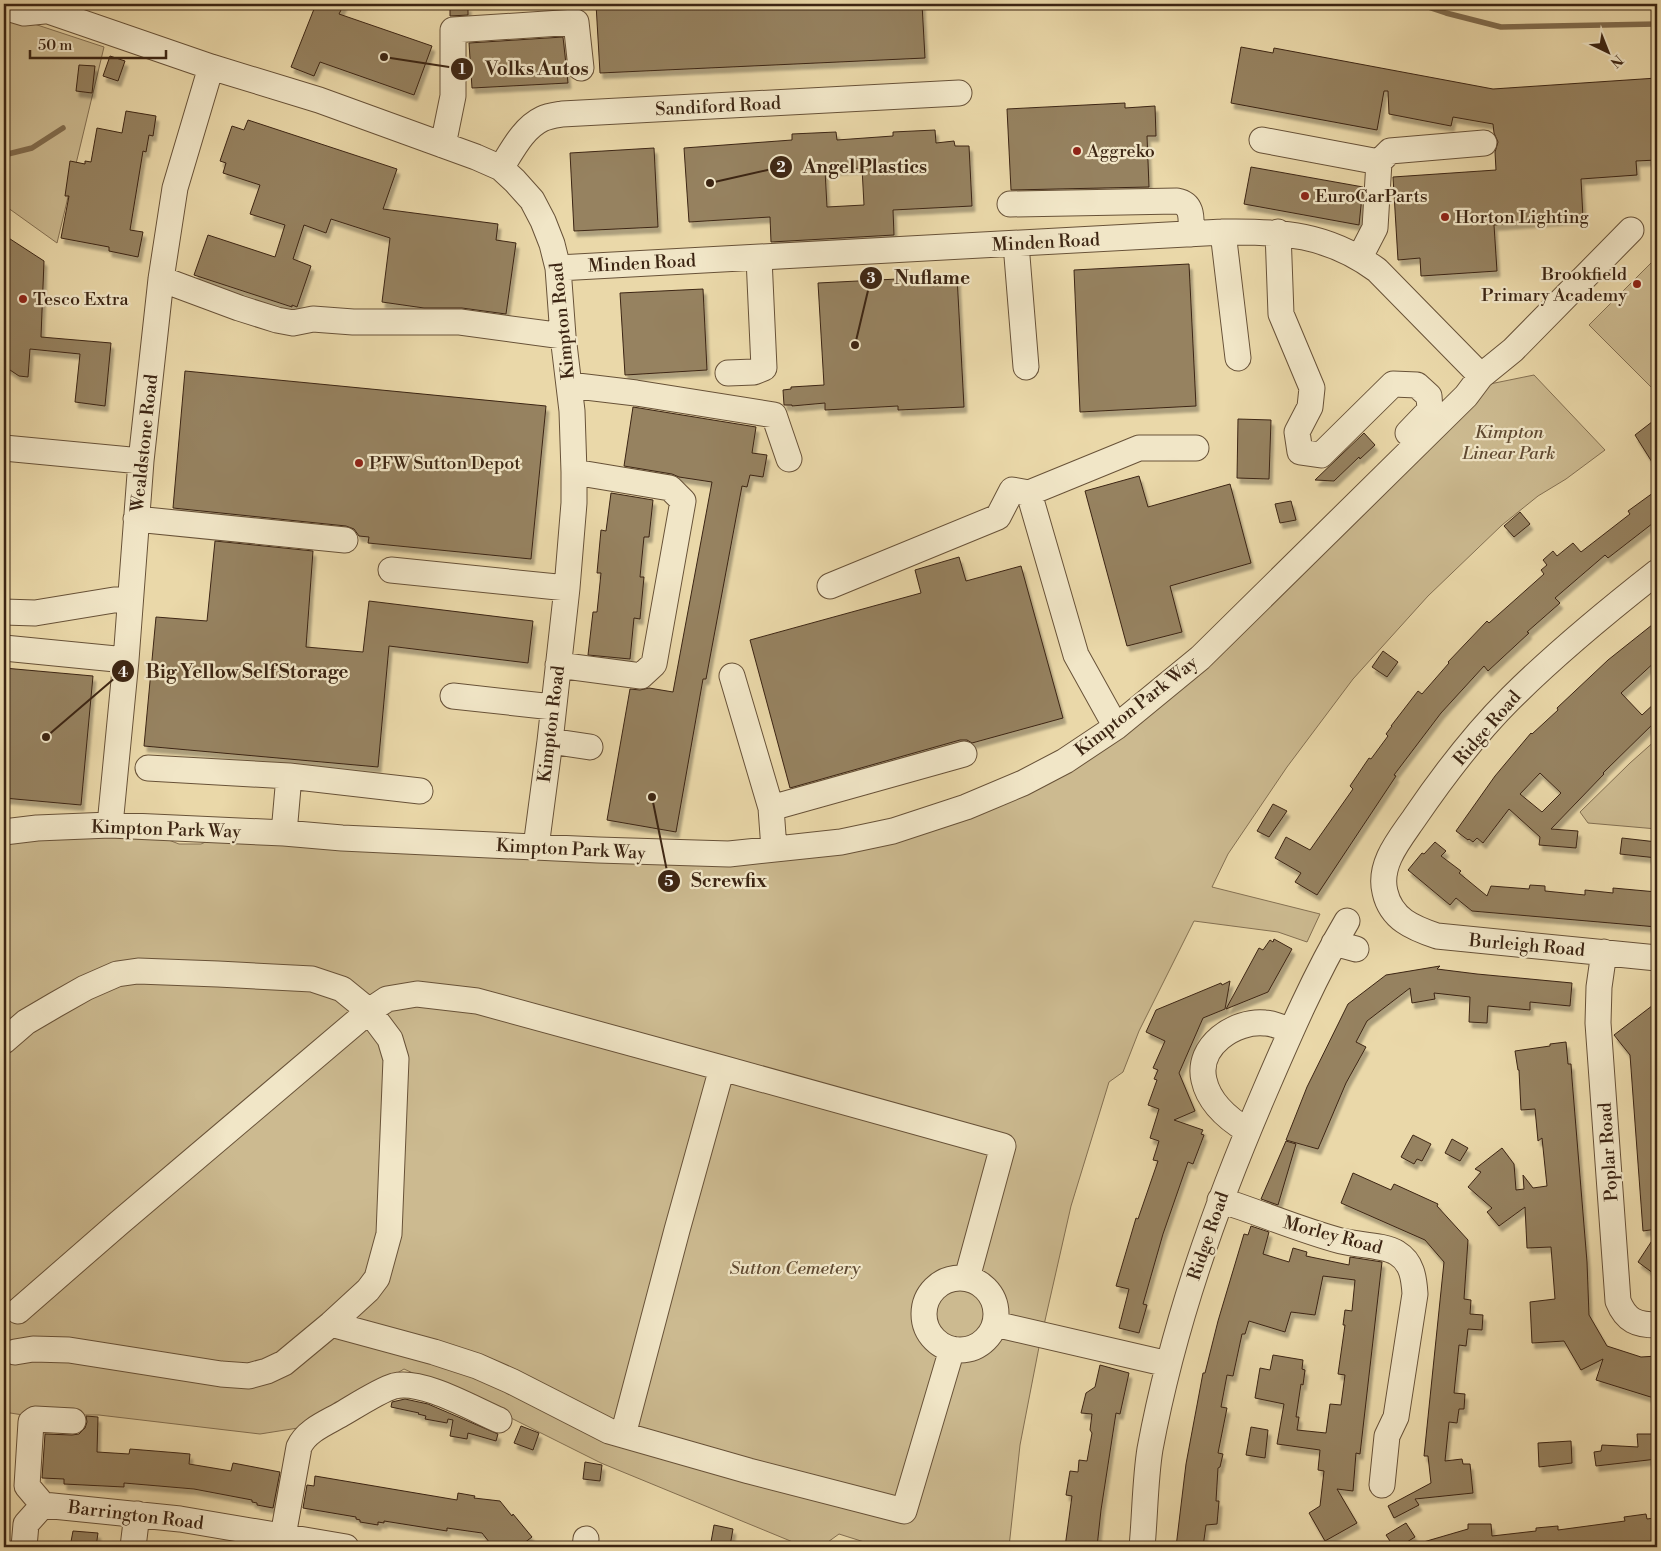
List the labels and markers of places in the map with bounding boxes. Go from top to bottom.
callout: Volks Autos [450,52,598,86]
place label: Aggreko [1086,140,1155,163]
marker: Aggreko [1071,145,1083,157]
callout: Angel Plastics [768,150,938,184]
place label: EuroCarParts [1315,185,1428,208]
marker: EuroCarParts [1299,190,1311,202]
place label: Horton Lighting [1455,206,1589,229]
marker: Horton Lighting [1439,211,1451,223]
callout: Nuflame [859,261,980,295]
place label: Brookfield Primary Academy [1481,263,1628,307]
marker: Brookfield Primary Academy [1631,278,1643,290]
place label: Tesco Extra [33,288,130,311]
marker: Tesco Extra [17,293,29,305]
place label: PFW Sutton Depot [369,452,521,475]
marker: PFW Sutton Depot [353,457,365,469]
callout: Big Yellow Self Storage [111,654,359,688]
callout: Screwfix [656,864,777,898]

